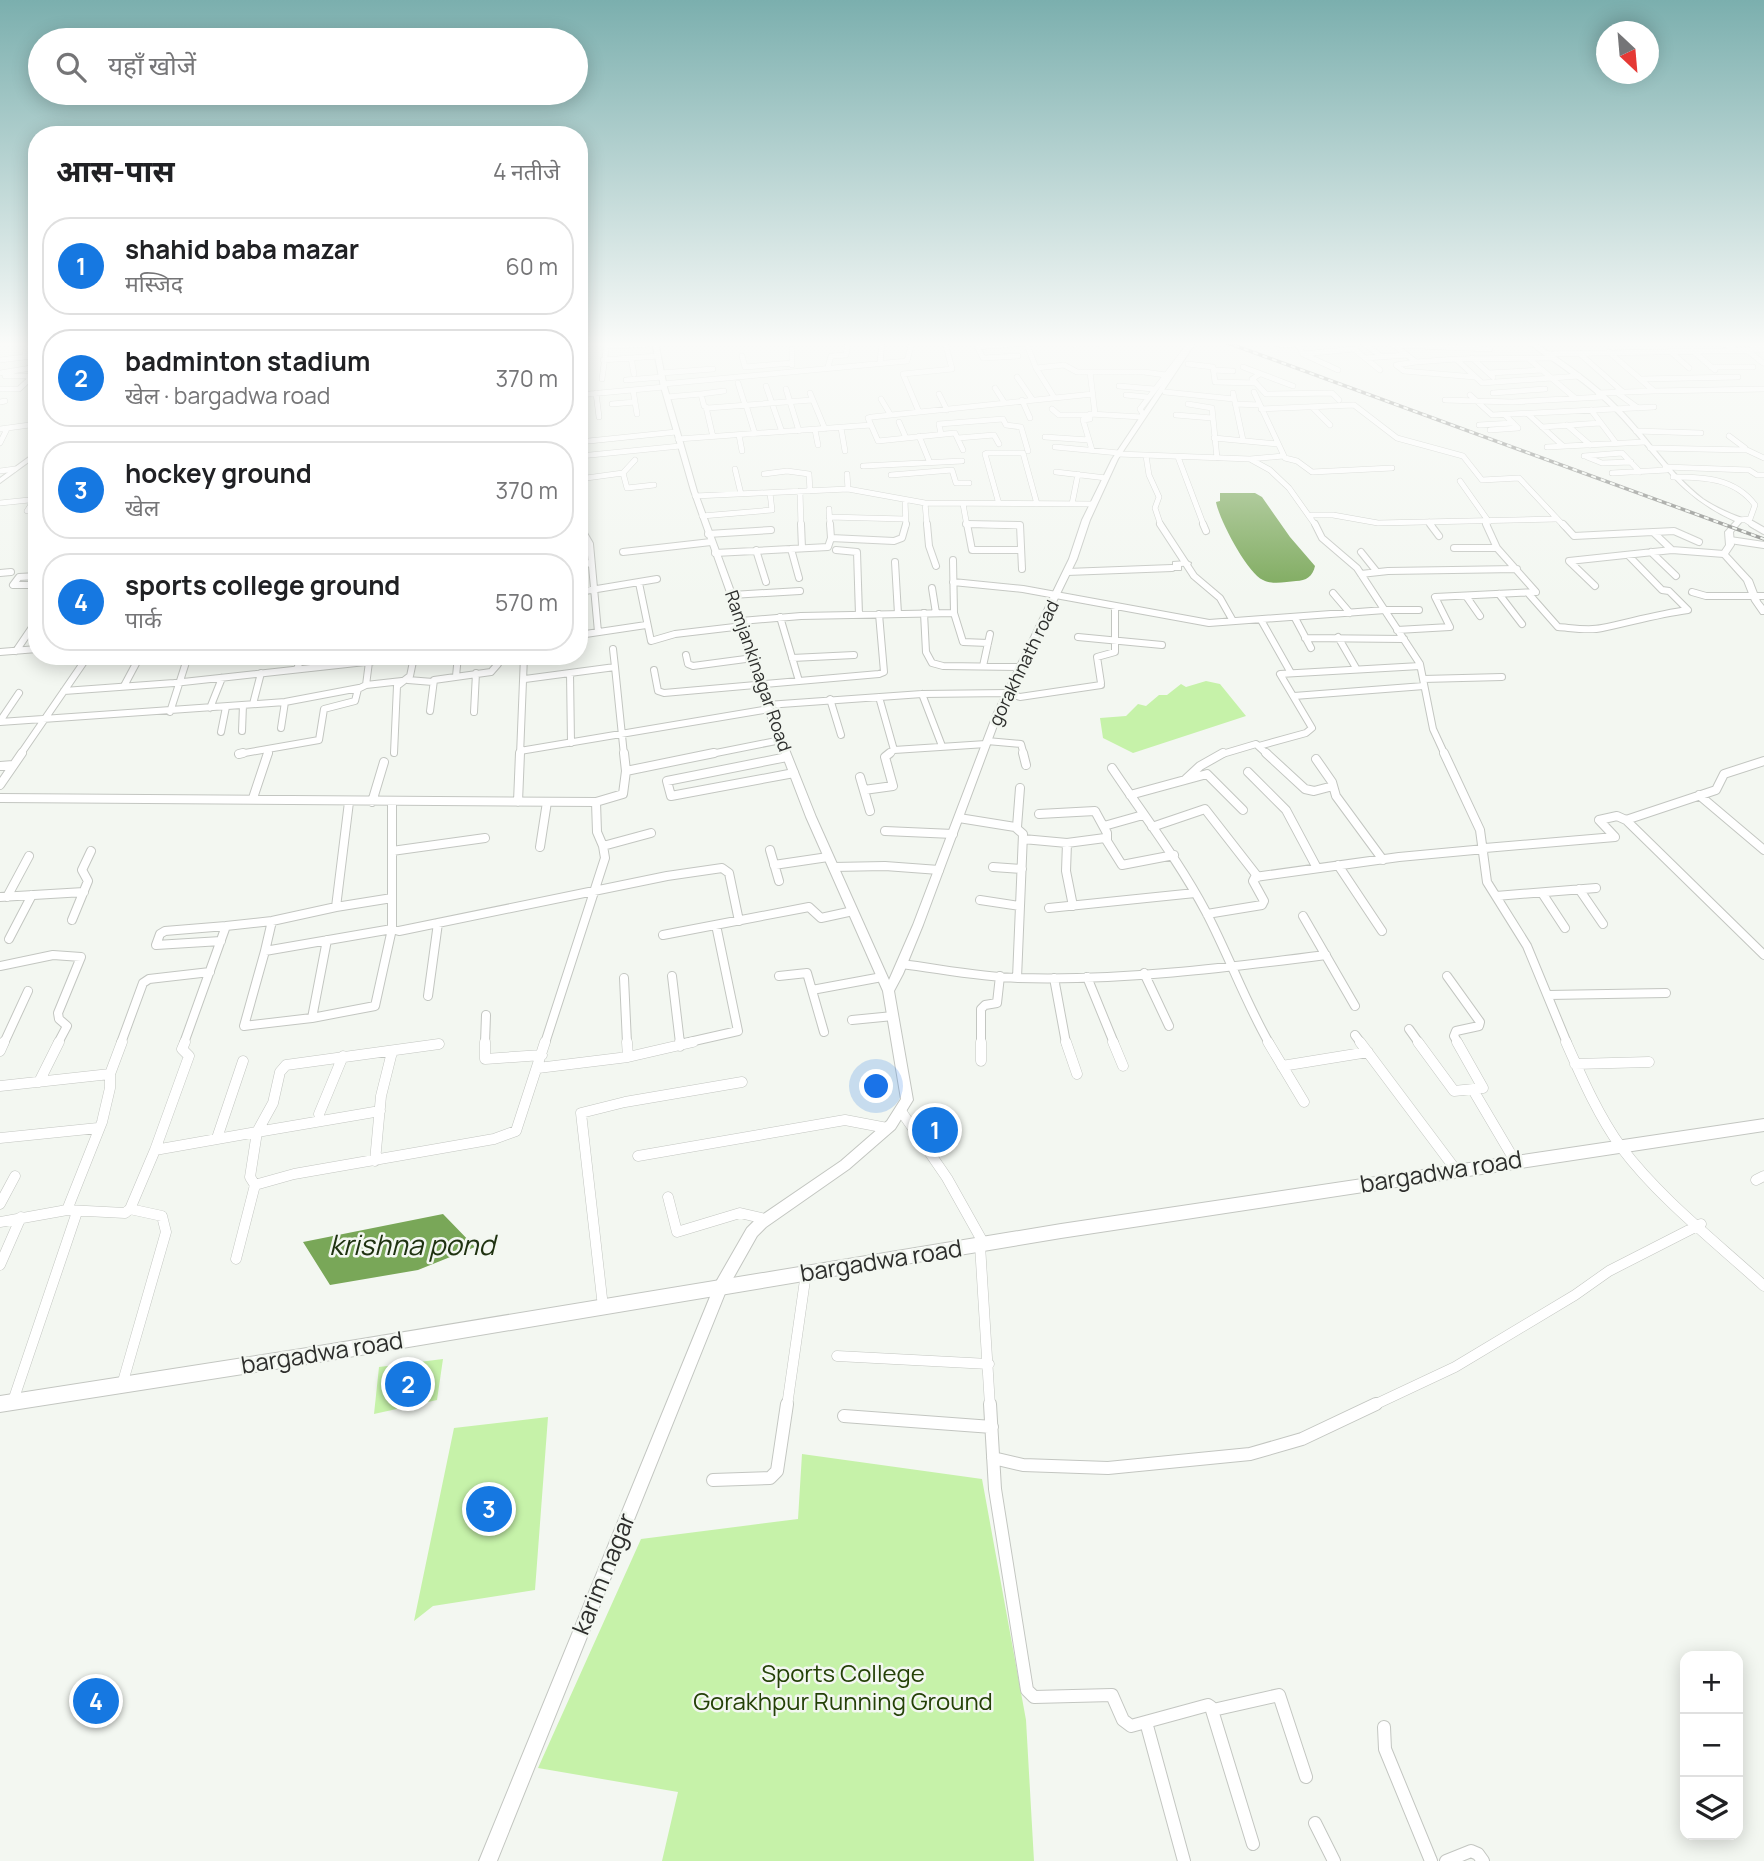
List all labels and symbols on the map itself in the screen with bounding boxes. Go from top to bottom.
north arrow [1596,21,1659,84]
street label: Ramjankinagar Road [720,587,798,754]
street label: gorakhnath road [982,596,1064,729]
your location [859,1069,893,1103]
pin: 1 [912,1104,958,1156]
street label: bargadwa road [1357,1141,1524,1200]
water label: krishna pond [329,1225,498,1263]
street label: bargadwa road [797,1230,964,1289]
street label: bargadwa road [238,1322,405,1381]
pin: 2 [385,1358,431,1410]
pin: 3 [466,1483,512,1535]
street label: karim nagar [563,1507,642,1639]
park label: Sports College Gorakhpur Running Ground [693,1656,993,1717]
pin: 4 [73,1675,119,1727]

